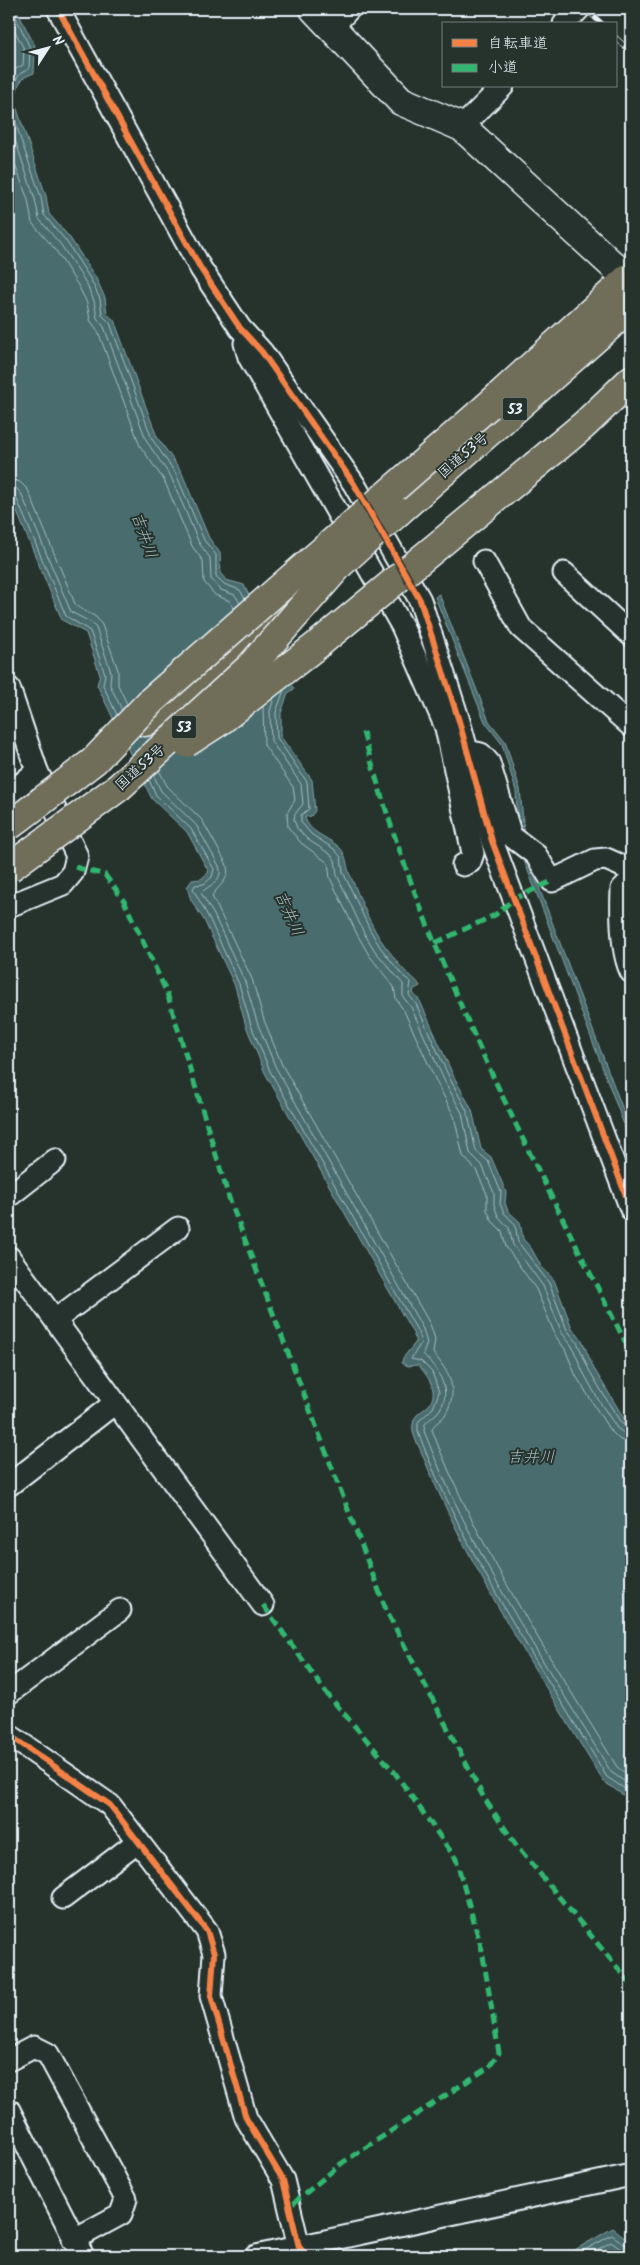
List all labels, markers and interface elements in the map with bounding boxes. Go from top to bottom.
north arrow [22,22,72,72]
legend [442,22,618,88]
text: N [46,31,69,51]
text: 自転車道 [488,32,548,56]
text: 小道 [488,56,518,80]
road number: 53 [502,398,528,420]
street label: 国道53号 [433,426,495,485]
water label: 吉井川 [124,509,164,562]
road number: 53 [172,716,196,739]
street label: 国道53号 [110,738,172,797]
water label: 吉井川 [267,887,310,941]
water label: 吉井川 [507,1445,555,1470]

